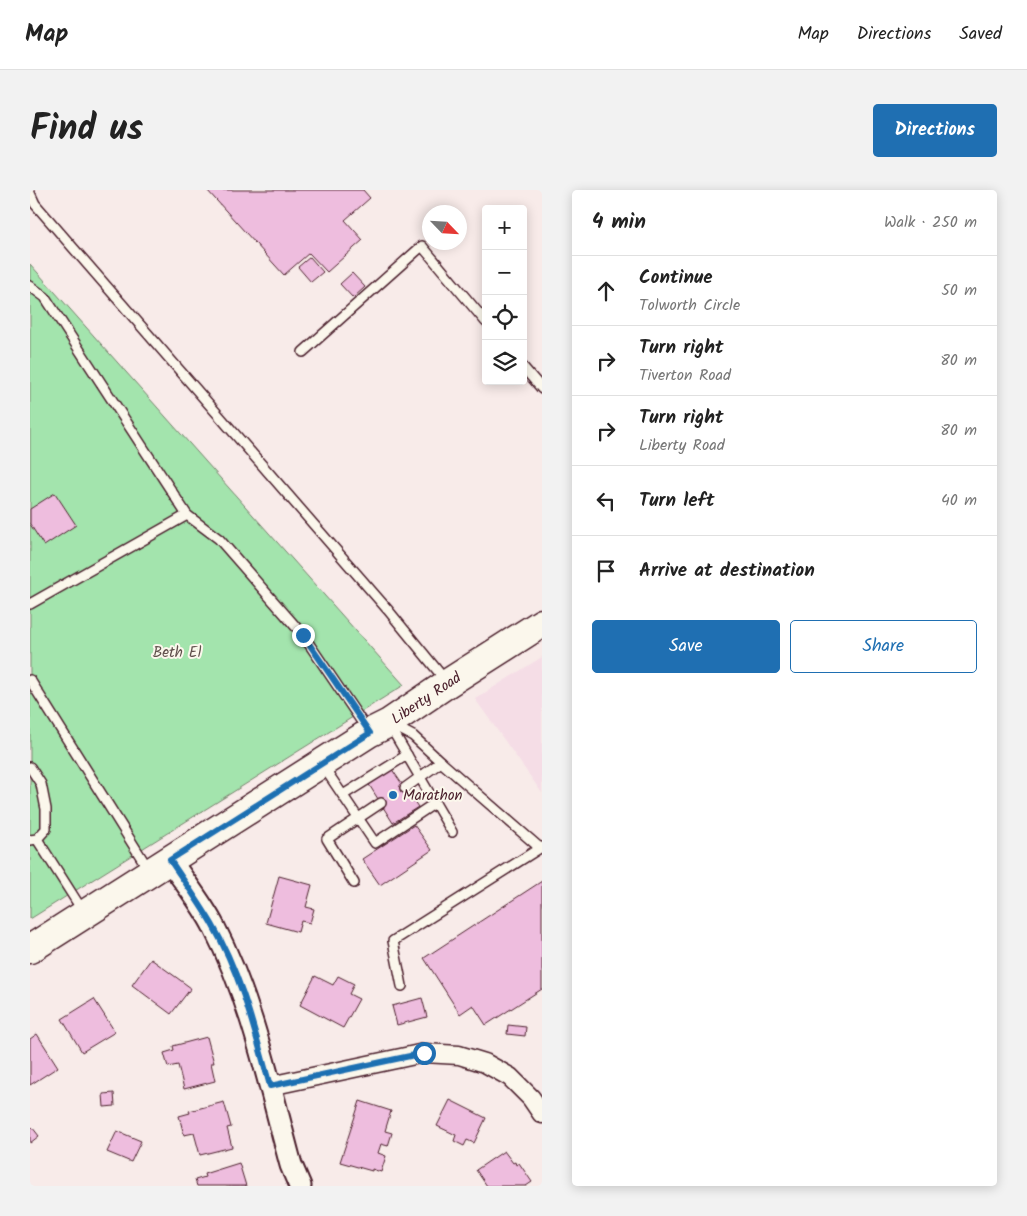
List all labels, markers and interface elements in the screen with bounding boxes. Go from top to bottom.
text: Map [25,15,68,54]
text: Map [797,20,829,49]
text: Directions [857,20,931,49]
text: Saved [959,20,1002,49]
text: Find us [30,102,143,158]
button: Directions [873,104,997,157]
north arrow [422,205,467,250]
map controls [482,205,527,385]
button: + [482,205,527,250]
text: 4 min [592,206,646,239]
text: Walk · 250 m [884,210,977,235]
button: − [482,250,527,295]
text: Continue [639,263,712,293]
icon: ahead [592,277,620,305]
text: 50 m [941,278,977,303]
text: Tolworth Circle [639,293,740,318]
button: locate [482,295,527,340]
text: Turn right [639,333,724,363]
button: layers [482,340,527,385]
icon: right [592,347,620,375]
text: 80 m [940,348,977,373]
text: Tiverton Road [639,363,731,388]
text: Turn right [639,403,724,433]
icon: right [592,417,620,445]
text: 80 m [940,418,977,443]
text: Liberty Road [639,433,725,458]
text: Turn left [639,486,714,516]
icon: left [592,487,620,515]
text: 40 m [941,488,977,513]
text: Arrive at destination [639,556,815,586]
icon: arrive [592,557,620,585]
button: Save [592,620,780,673]
button: Share [790,620,977,673]
route end [292,624,315,647]
park label: Beth El [153,641,202,665]
street label: Liberty Road [387,666,467,731]
place label: Marathon [403,784,463,808]
marker: Marathon [387,789,399,801]
route start [413,1042,436,1065]

